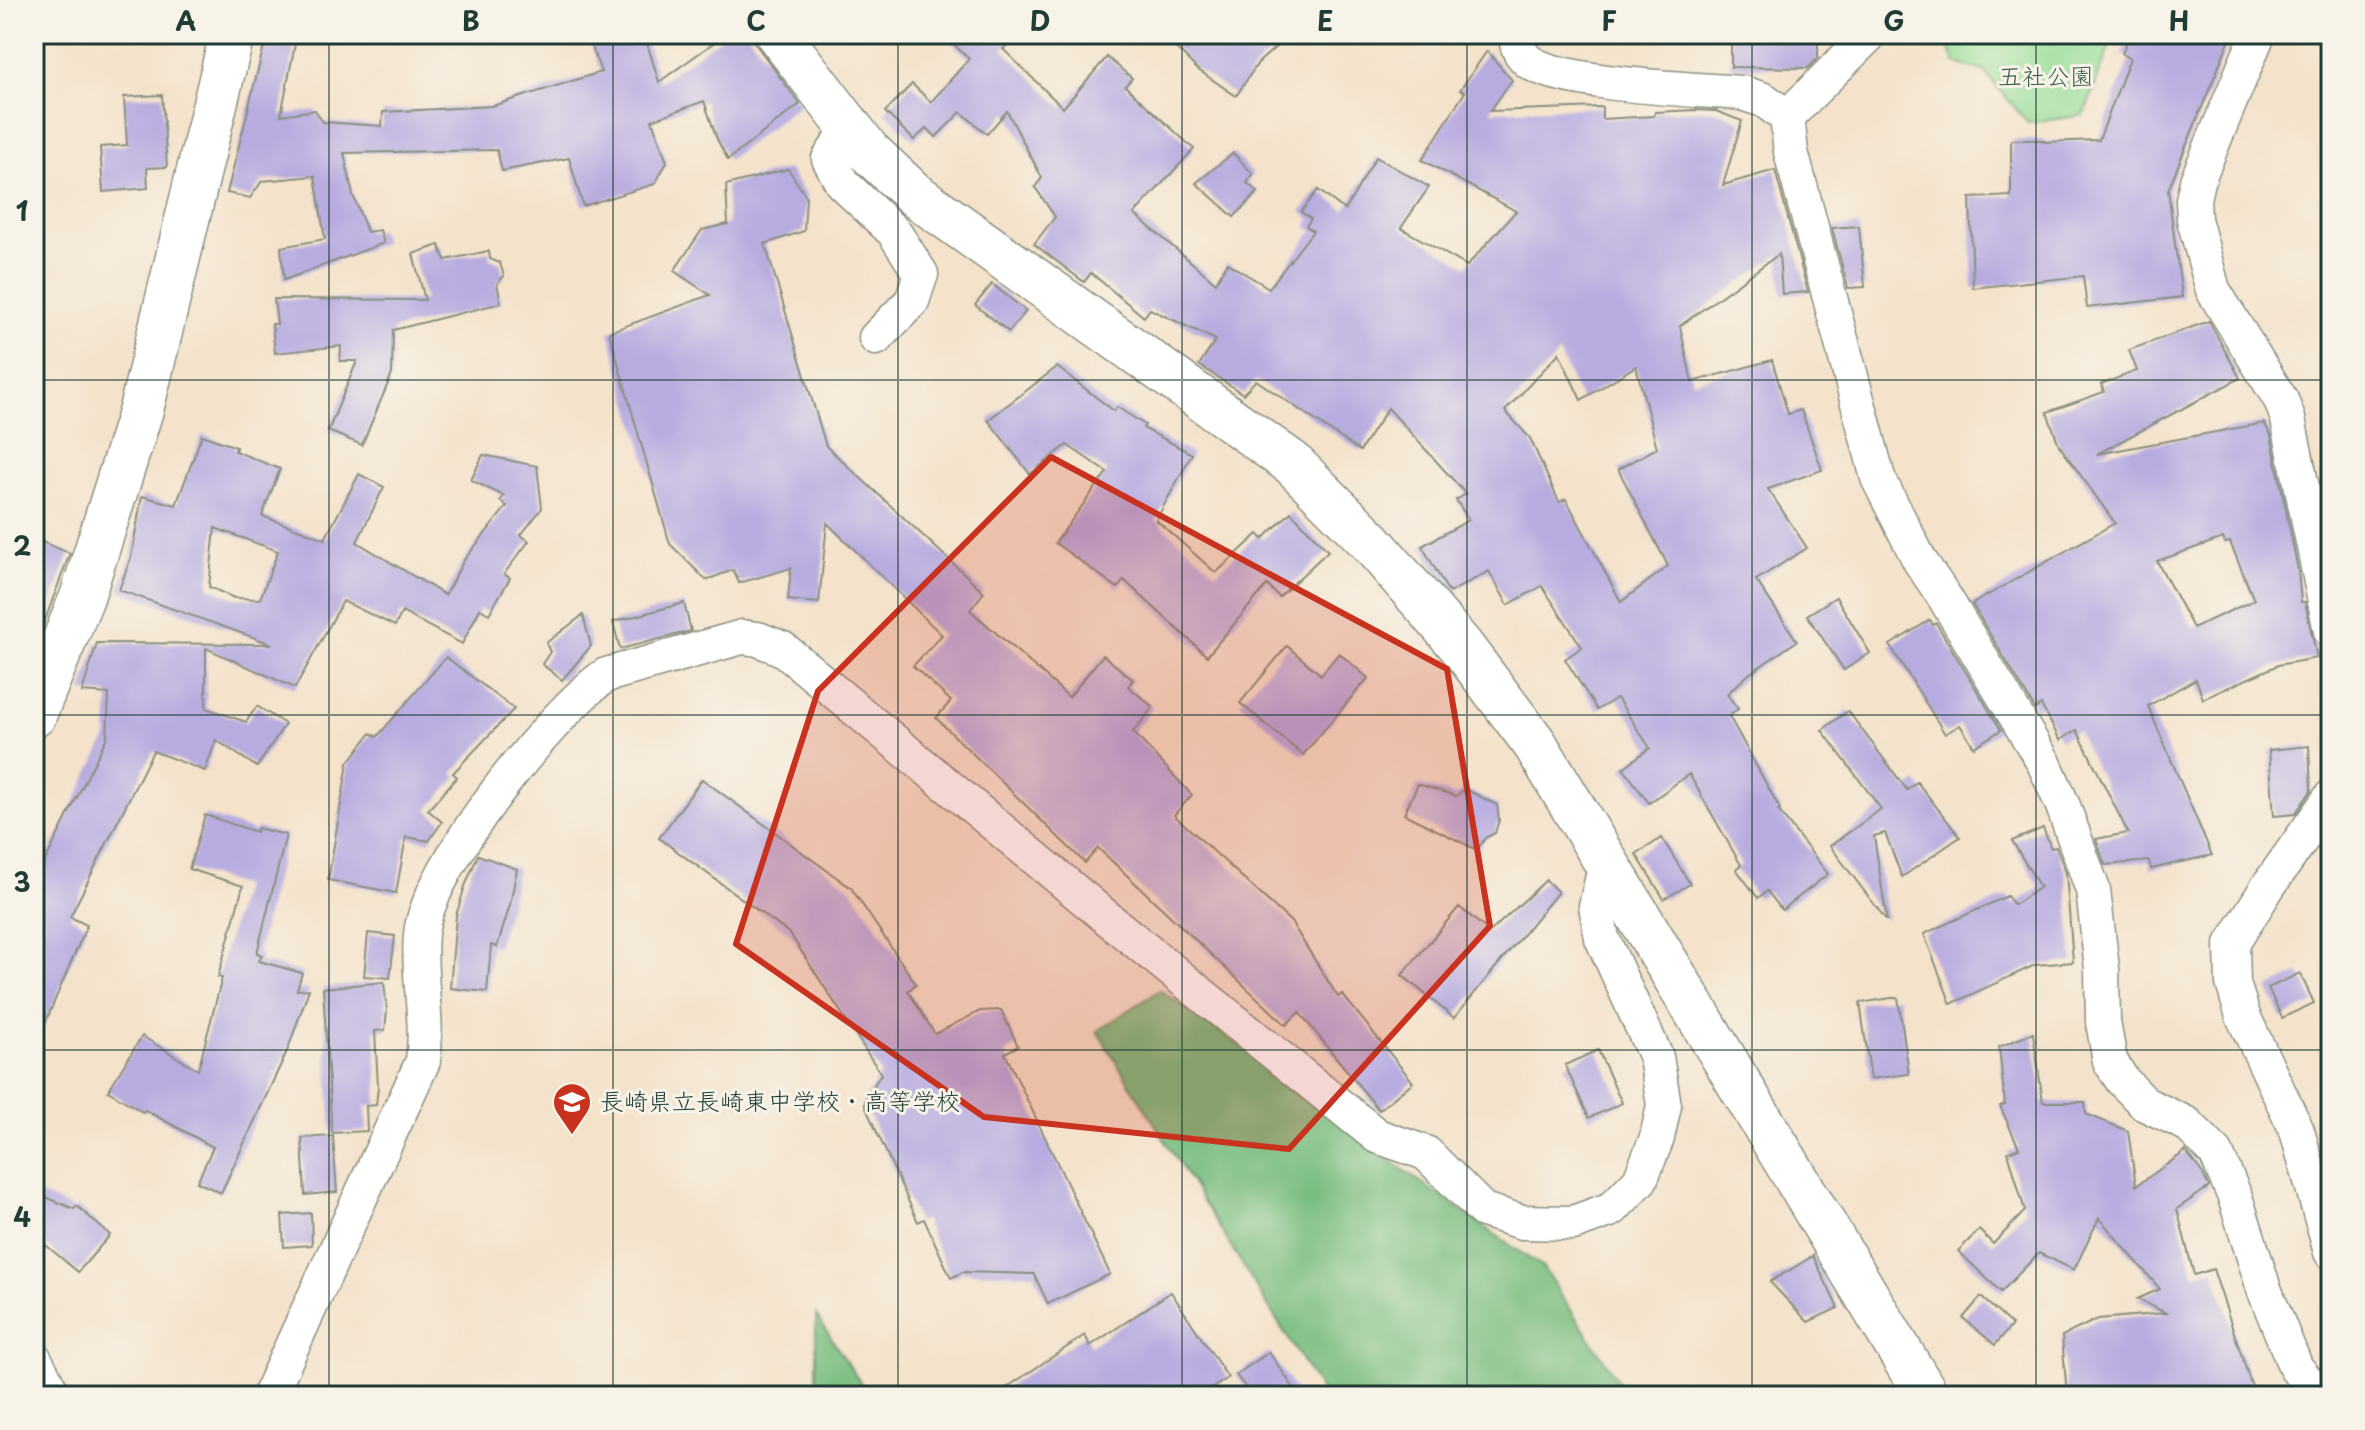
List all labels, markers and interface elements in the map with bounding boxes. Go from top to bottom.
text: A [176,1,196,40]
text: B [462,1,480,40]
text: C [746,1,766,40]
text: D [1030,1,1050,40]
text: E [1317,1,1333,40]
text: F [1601,1,1617,40]
text: G [1883,1,1905,40]
text: H [2169,1,2189,40]
park label: 五社公園 [1998,57,2094,93]
text: 1 [16,191,28,230]
text: 2 [13,526,31,565]
text: 3 [13,862,31,901]
school or university icon: 長崎県立長崎東中学校・高等学校 [551,1081,593,1136]
place label: 長崎県立長崎東中学校・高等学校 [600,1082,960,1118]
text: 4 [13,1197,31,1236]

